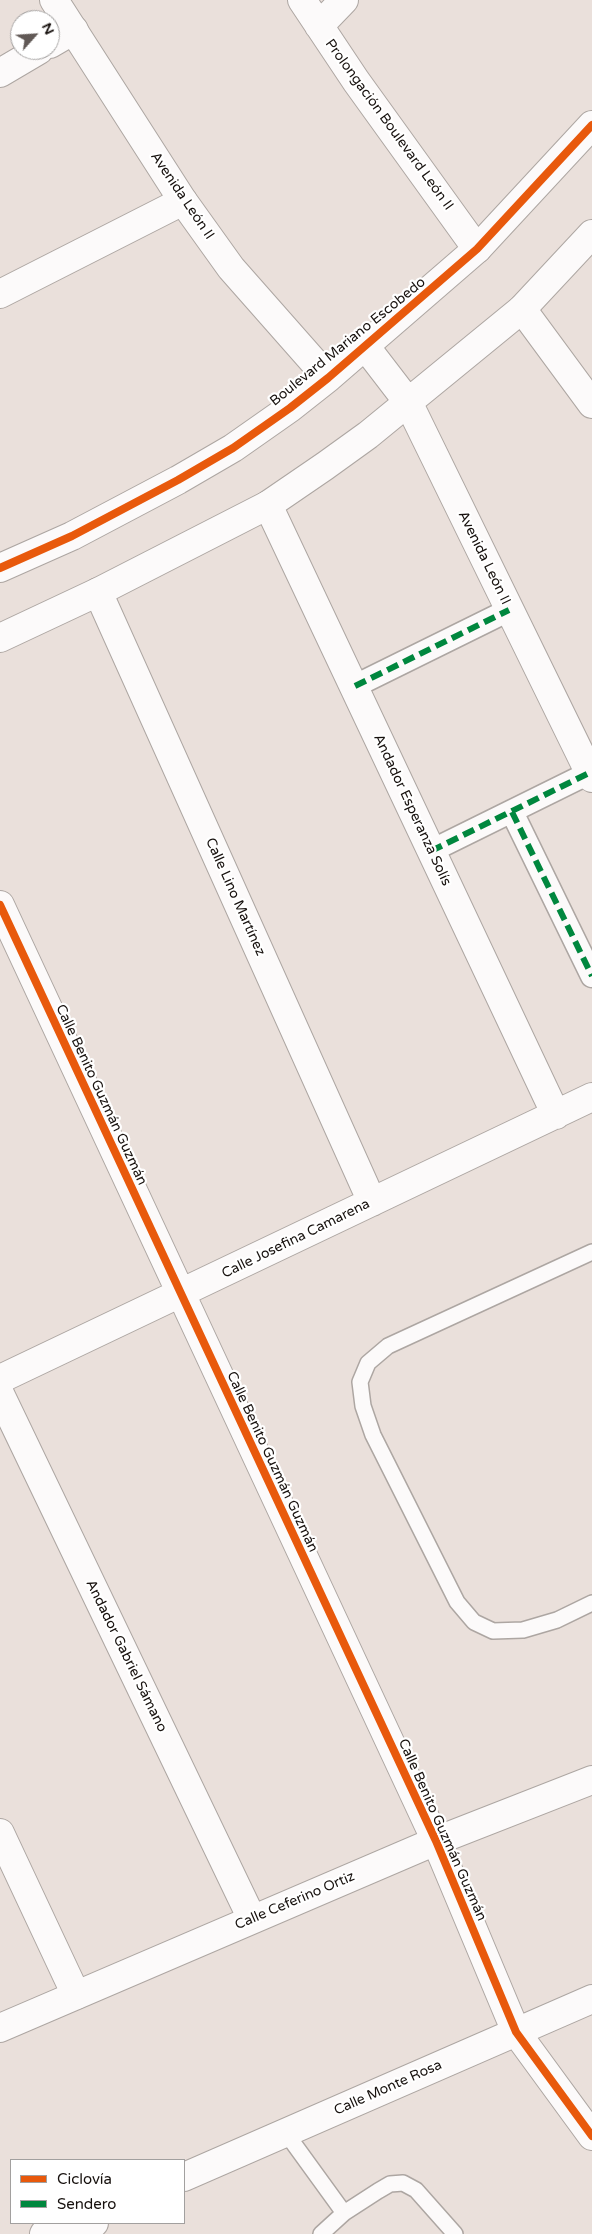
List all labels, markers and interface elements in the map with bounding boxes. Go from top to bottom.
north arrow [10,10,60,60]
text: N [38,20,58,37]
street label: Prolongación Boulevard León II [321,36,457,214]
street label: Avenida León II [146,149,218,243]
street label: Boulevard Mariano Escobedo [267,274,429,410]
street label: Avenida León II [454,508,514,608]
street label: Andador Esperanza Solís [369,732,455,888]
street label: Calle Lino Martínez [201,835,269,959]
street label: Calle Benito Guzmán Guzmán [52,1002,150,1188]
street label: Calle Josefina Camarena [219,1196,373,1282]
street label: Calle Benito Guzmán Guzmán [223,1369,321,1555]
street label: Andador Gabriel Sámano [82,1577,170,1735]
street label: Calle Benito Guzmán Guzmán [394,1736,490,1924]
street label: Calle Ceferino Ortiz [233,1868,357,1934]
street label: Calle Monte Rosa [332,2057,444,2119]
legend [10,2159,185,2224]
text: Ciclovía [57,2170,112,2188]
text: Sendero [57,2195,116,2213]

